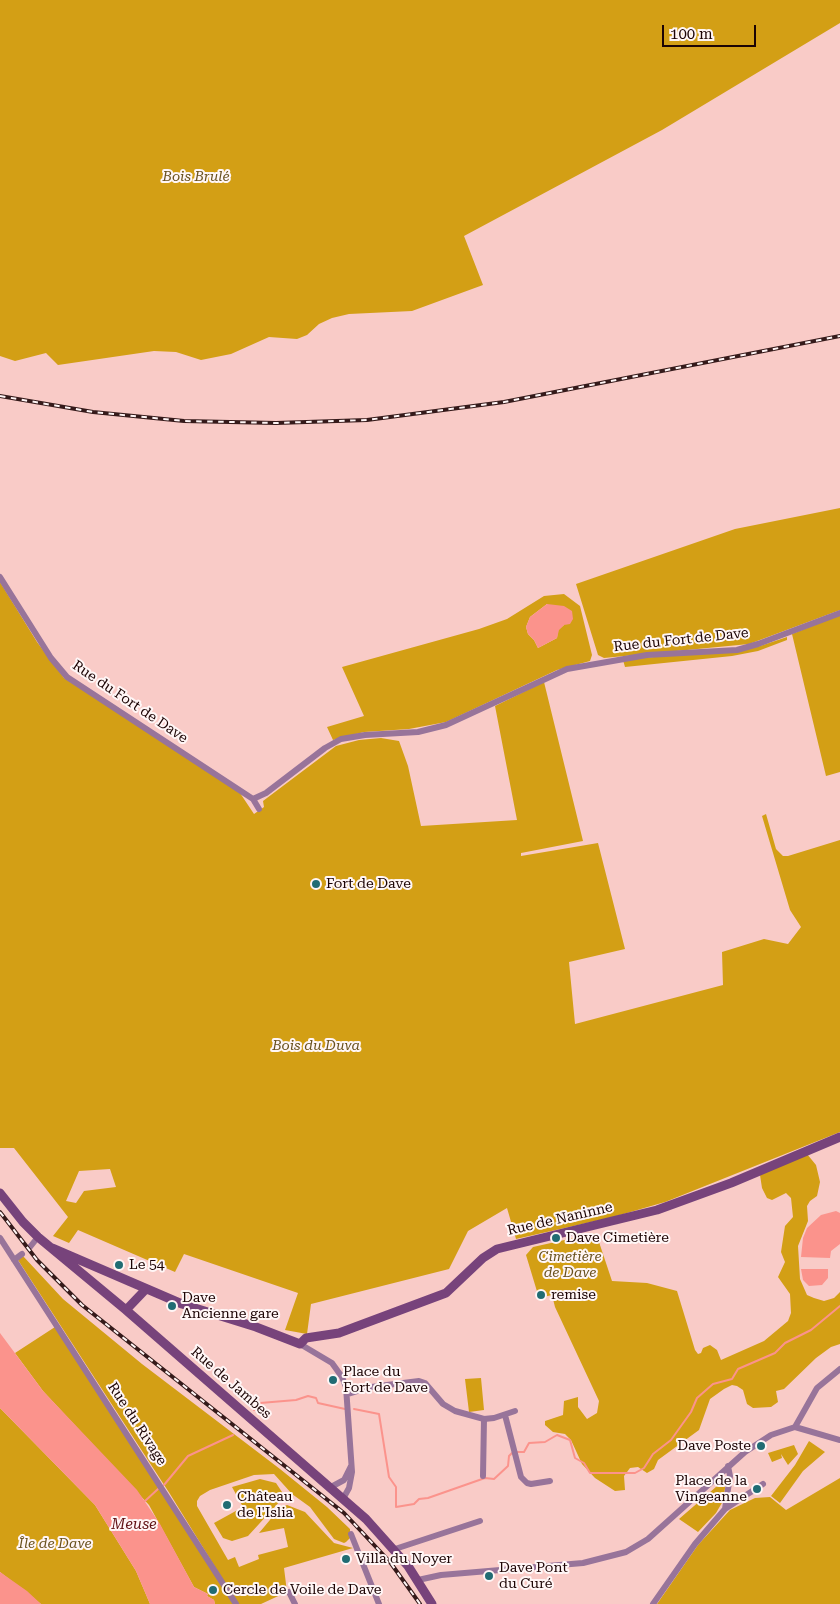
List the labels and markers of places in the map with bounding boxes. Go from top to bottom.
place label: Fort de Dave [326,876,411,892]
marker: Fort de Dave [310,878,322,890]
place label: Dave Cimetière [566,1230,669,1246]
marker: Dave Cimetière [550,1232,562,1244]
place label: Le 54 [129,1257,165,1273]
marker: Le 54 [113,1259,125,1271]
place label: remise [551,1287,596,1303]
marker: remise [535,1289,547,1301]
place label: Dave Ancienne gare [182,1290,279,1322]
marker: Dave Ancienne gare [166,1300,178,1312]
place label: Place du Fort de Dave [343,1364,428,1396]
marker: Place du Fort de Dave [327,1374,339,1386]
place label: Dave Poste [677,1438,751,1454]
marker: Dave Poste [755,1440,767,1452]
place label: Place de la Vingeanne [675,1473,747,1505]
marker: Place de la Vingeanne [751,1483,763,1495]
place label: Château de l'Islia [237,1489,293,1521]
marker: Château de l'Islia [221,1499,233,1511]
place label: Villa du Noyer [356,1551,452,1567]
marker: Villa du Noyer [340,1553,352,1565]
place label: Dave Pont du Curé [499,1560,568,1592]
marker: Dave Pont du Curé [483,1570,495,1582]
place label: Cercle de Voile de Dave [223,1582,381,1598]
marker: Cercle de Voile de Dave [207,1584,219,1596]

